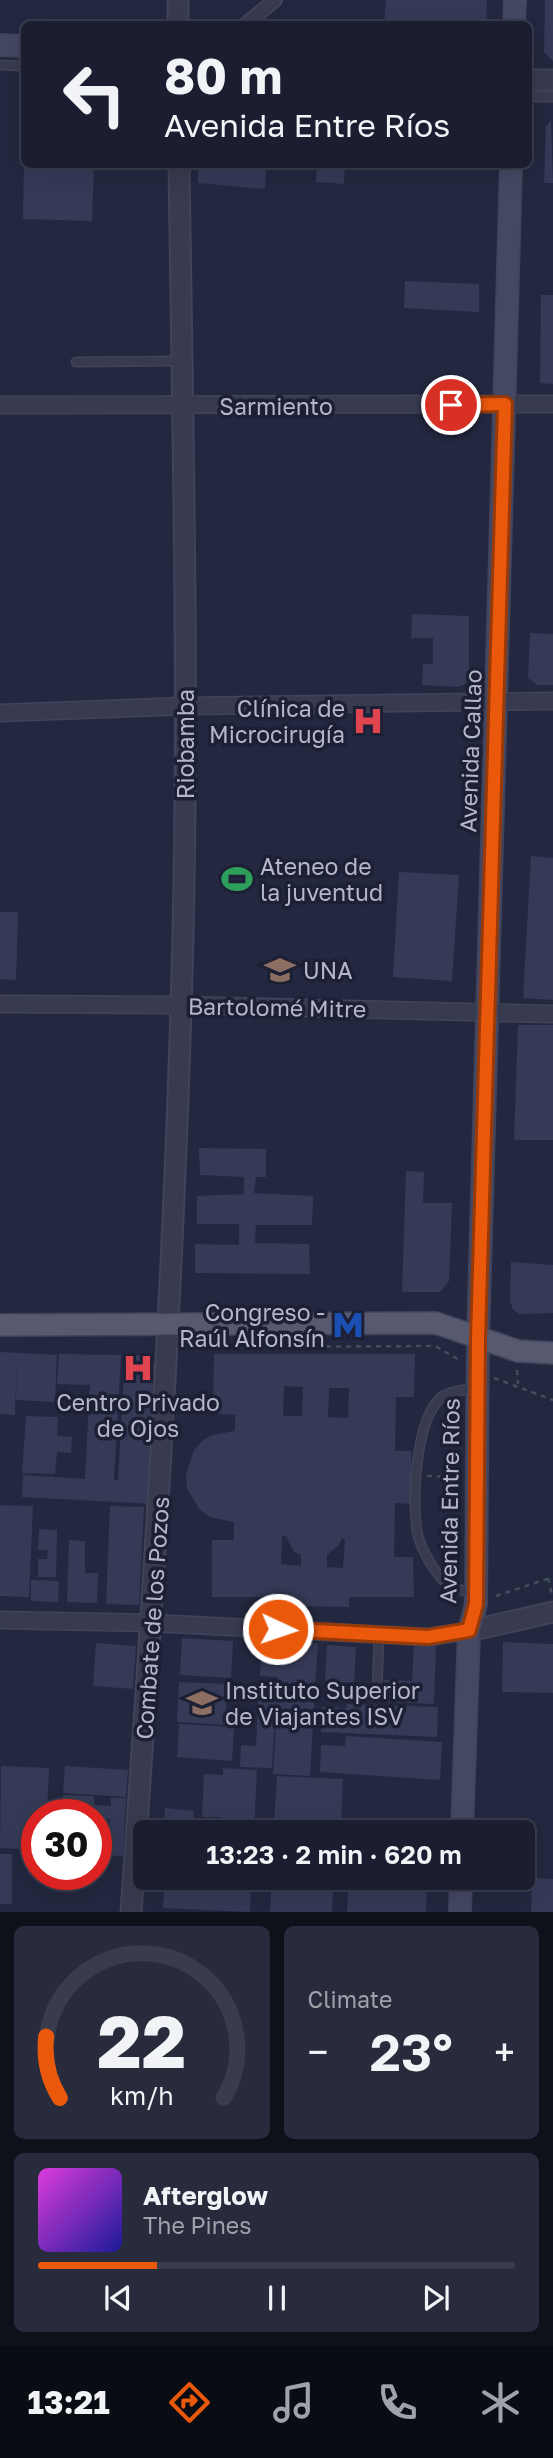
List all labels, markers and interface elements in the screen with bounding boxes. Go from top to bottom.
text: 80 m [164,46,282,105]
icon: left [49,49,140,140]
text: Avenida Entre Ríos [164,106,450,144]
pin [421,375,481,435]
icon: arrive [432,386,470,424]
street label: Sarmiento [219,392,333,420]
street label: Avenida Callao [453,669,487,833]
street label: Riobamba [171,689,199,799]
place label: Clínica de Microcirugía [209,694,345,748]
hospital icon: Clínica de Microcirugía [351,704,385,738]
place label: Ateneo de la juventud [260,852,383,906]
sports icon: Ateneo de la juventud [220,862,254,896]
school or university icon: UNA [263,953,297,987]
place label: UNA [303,956,353,984]
street label: Bartolomé Mitre [188,991,366,1023]
place label: Congreso - Raúl Alfonsín [179,1298,325,1352]
metro station icon: Congreso - Raúl Alfonsín [331,1308,365,1342]
hospital icon: Centro Privado de Ojos [121,1351,155,1385]
place label: Centro Privado de Ojos [56,1388,220,1442]
street label: Avenida Entre Ríos [433,1398,465,1604]
street label: Combate de los Pozos [130,1496,174,1740]
position arrow [241,1592,315,1666]
place label: Instituto Superior de Viajantes ISV [225,1676,420,1730]
school or university icon: Instituto Superior de Viajantes ISV [185,1686,219,1720]
speed limit sign: 30 [21,1799,112,1890]
text: 13:23 · 2 min · 620 m [206,1839,462,1870]
text: Climate [308,1985,392,2013]
text: 22 [97,1998,186,2085]
text: 23° [370,2020,453,2082]
text: − [308,2029,328,2074]
text: + [494,2029,515,2074]
text: km/h [110,2080,174,2111]
text: Afterglow [143,2180,268,2211]
text: The Pines [143,2211,251,2239]
icon: previous [99,2279,137,2317]
icon: pause [258,2279,296,2317]
icon: next [417,2279,455,2317]
icon: directions [165,2378,214,2427]
icon: music [269,2378,318,2427]
icon: phone [373,2378,422,2427]
icon: climate [476,2378,525,2427]
text: 13:21 [27,2383,110,2421]

